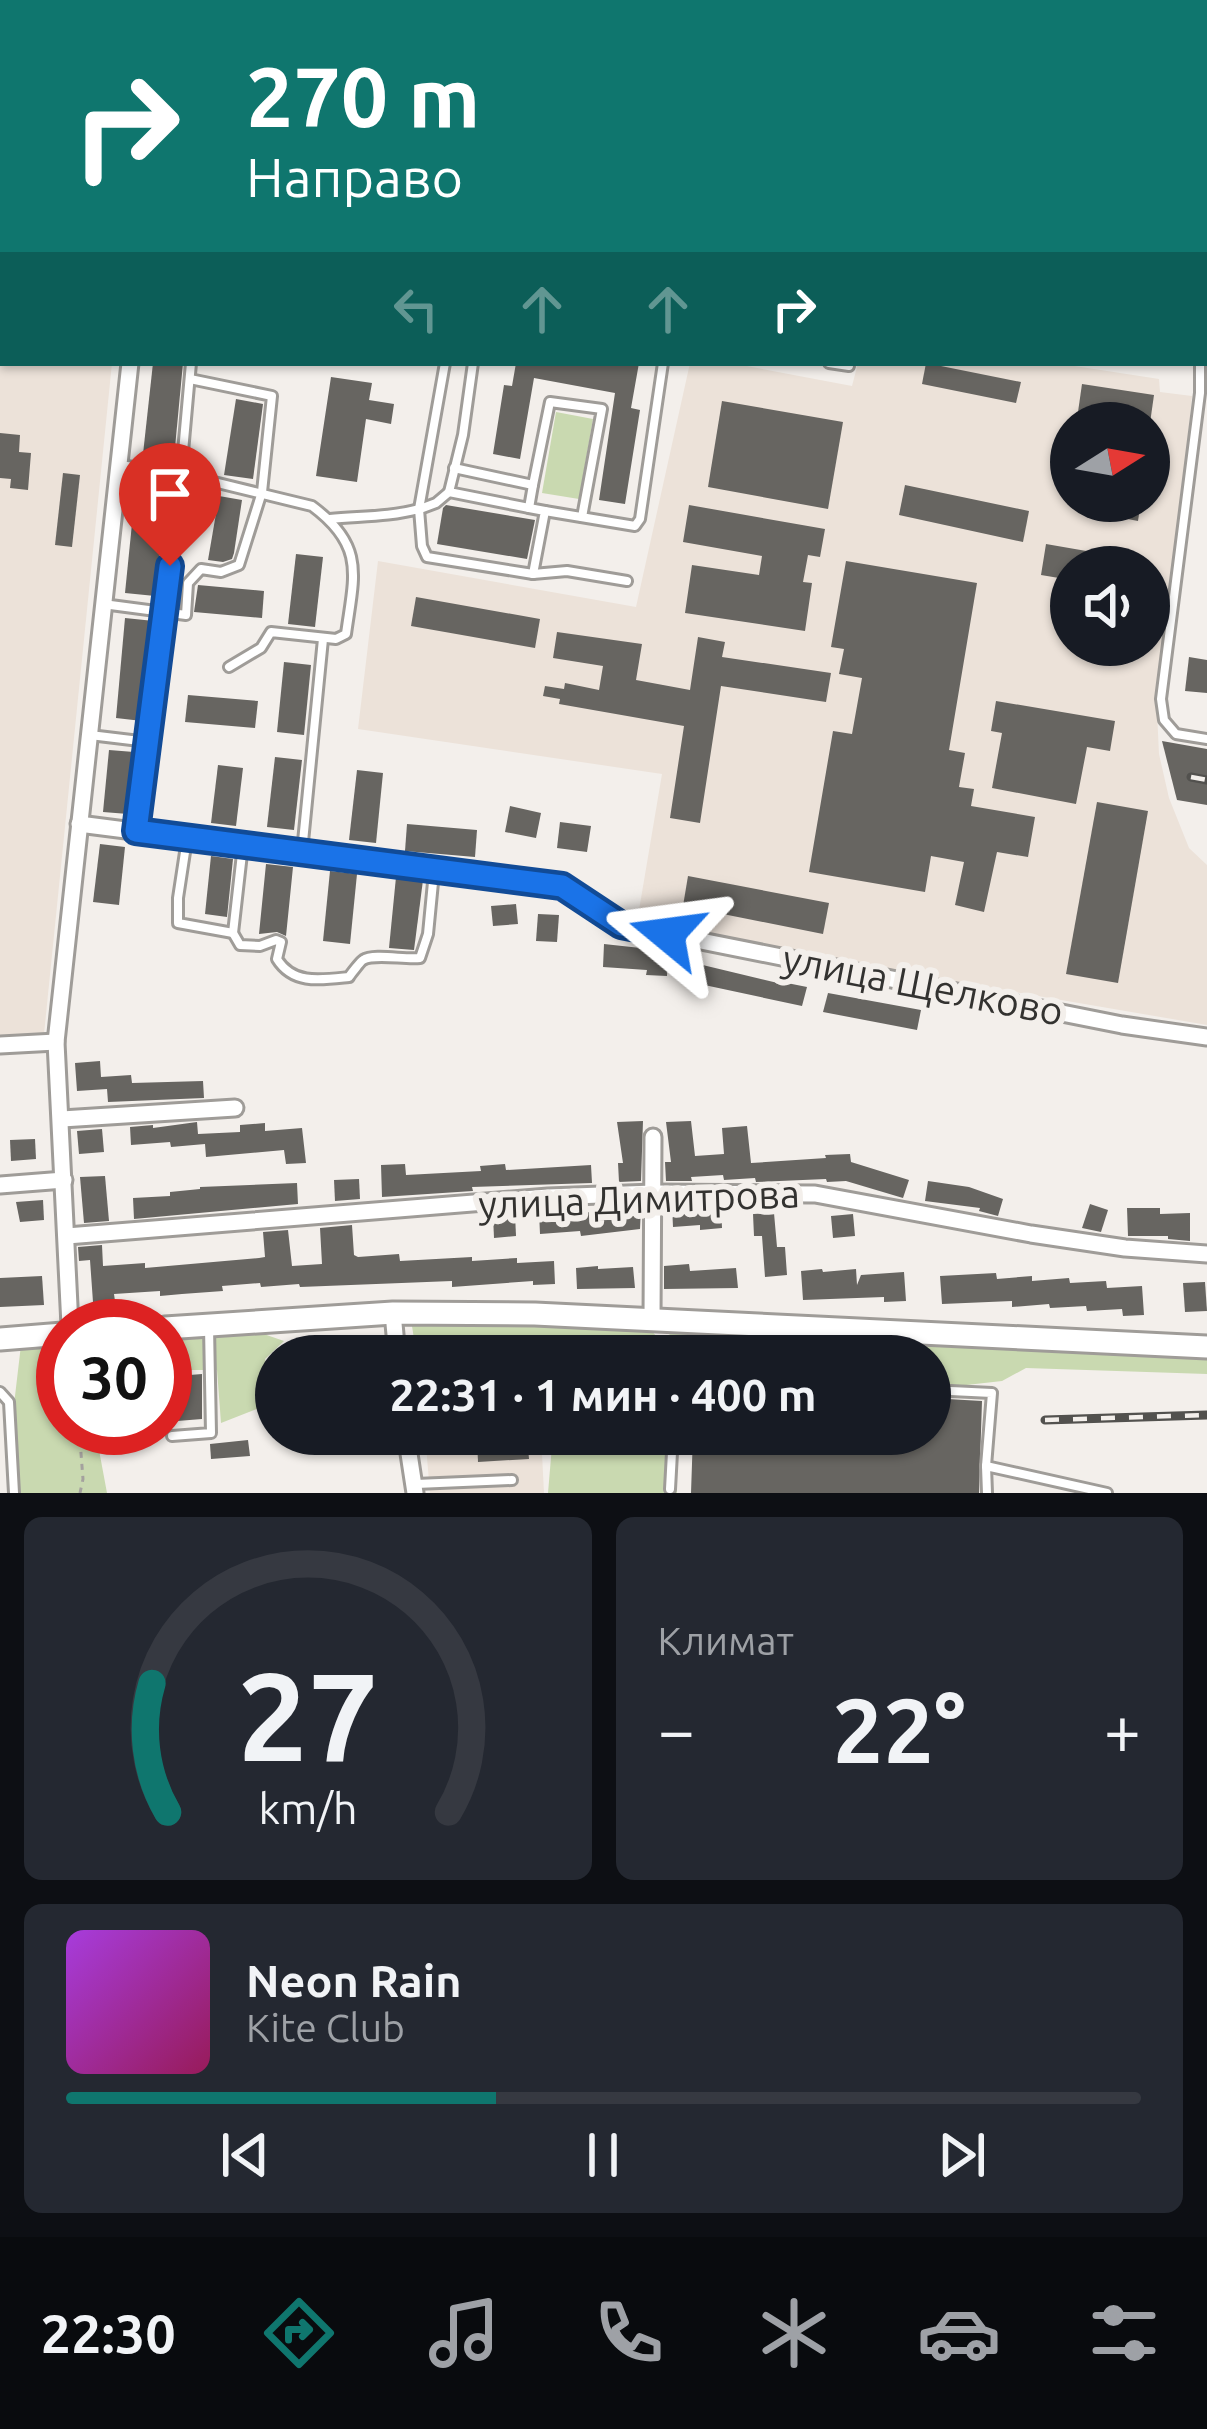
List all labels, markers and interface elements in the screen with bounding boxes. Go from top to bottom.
icon: right [48,48,204,204]
text: 270 m [246,49,480,143]
text: Направо [246,147,463,207]
icon: left [383,276,449,342]
icon: ahead [509,276,575,342]
icon: ahead [635,276,701,342]
icon: right [761,276,827,342]
north arrow [1050,402,1170,522]
map controls [1050,402,1170,666]
pin [119,443,221,566]
icon: arrive [137,461,203,527]
button: sound [1050,546,1170,666]
position arrow [604,871,730,997]
street label: улица Щелково [779,936,1067,1033]
street label: улица Димитрова [477,1171,801,1226]
speed limit sign: 30 [36,1299,192,1455]
text: 22:31 · 1 мин · 400 m [389,1369,817,1420]
text: Климат [658,1619,794,1662]
text: 27 [237,1645,378,1785]
text: 22° [833,1679,966,1780]
text: − [658,1692,695,1766]
text: + [1104,1692,1141,1766]
text: km/h [258,1783,357,1831]
text: Neon Rain [246,1955,461,2006]
text: Kite Club [246,2006,405,2049]
icon: previous [212,2122,278,2188]
icon: pause [570,2122,636,2188]
icon: next [929,2122,995,2188]
icon: directions [257,2291,341,2375]
icon: music [422,2291,506,2375]
icon: phone [587,2291,671,2375]
icon: climate [752,2291,836,2375]
icon: car [917,2291,1001,2375]
icon: filters [1082,2291,1166,2375]
text: 22:30 [41,2303,176,2363]

